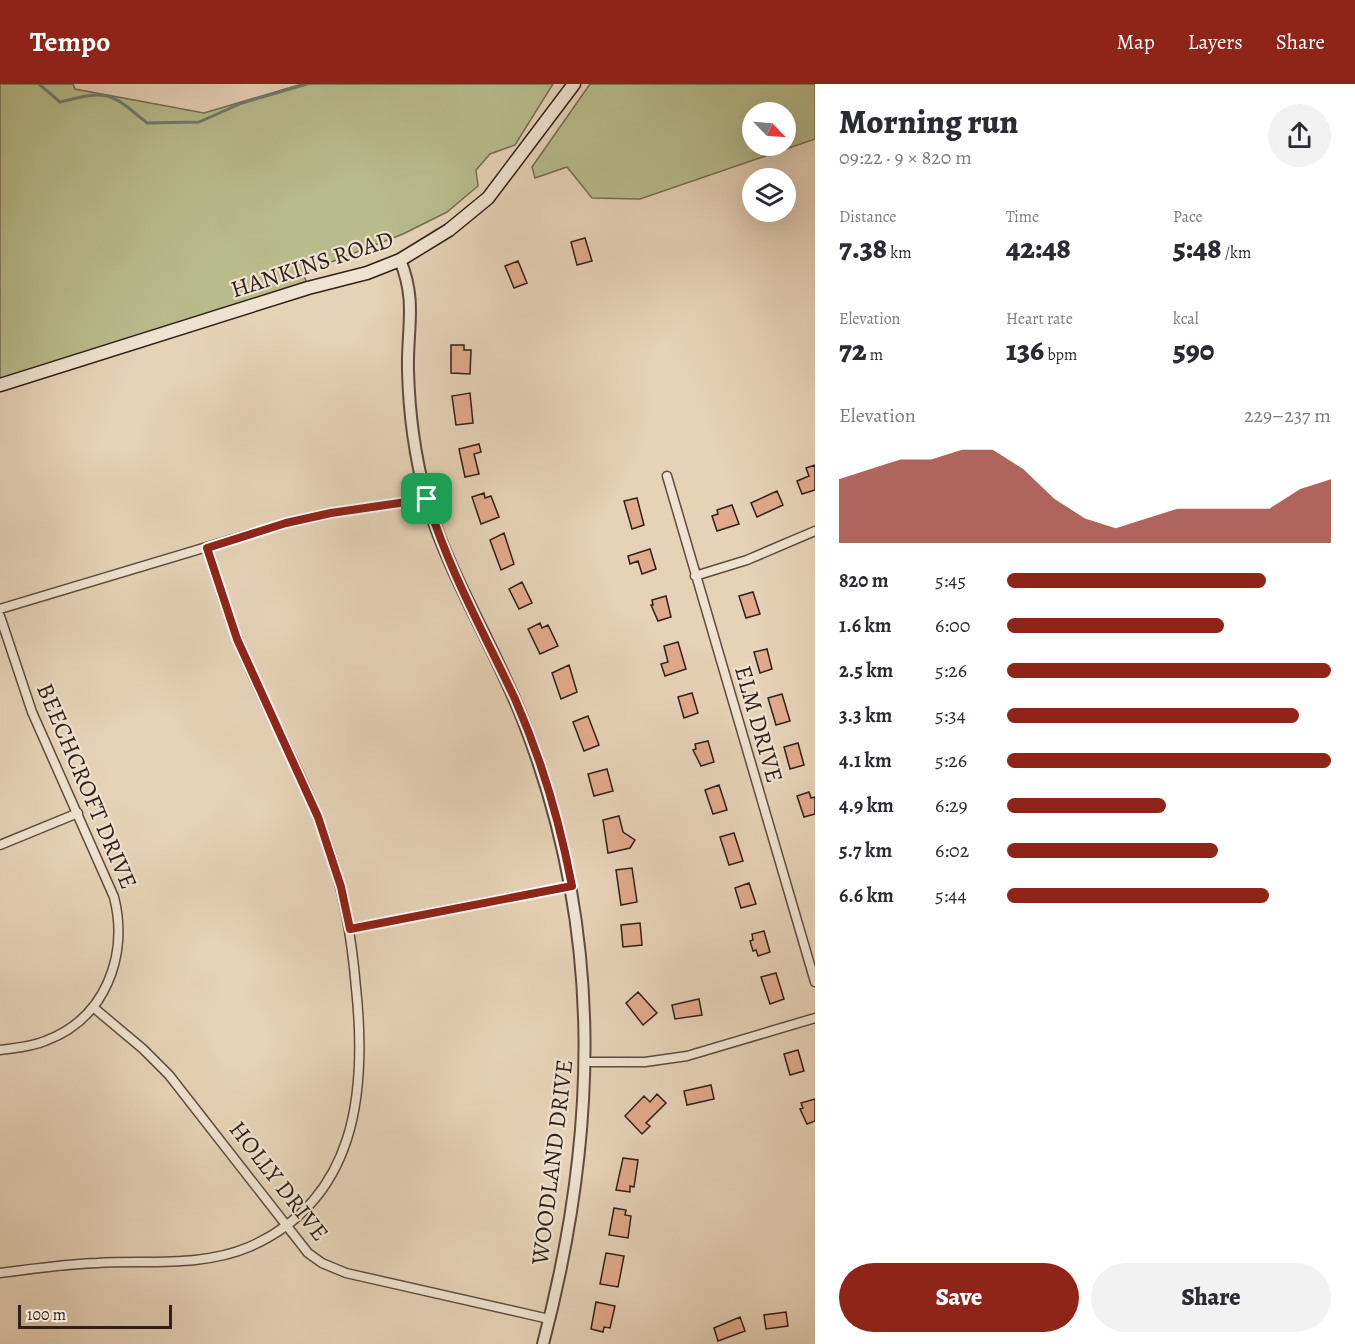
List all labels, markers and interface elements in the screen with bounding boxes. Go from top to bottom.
text: Tempo [30,23,110,61]
text: Map [1116,28,1155,56]
text: Layers [1188,28,1243,56]
text: Share [1276,28,1325,56]
text: Morning run [839,99,1018,144]
north arrow [742,102,796,156]
map controls [742,102,796,222]
button: share [1268,104,1331,167]
text: 09:22 · 9 × 820 m [839,144,972,171]
button: layers [742,168,796,222]
text: Distance [839,206,896,228]
text: Time [1006,206,1039,228]
text: Pace [1173,206,1203,228]
street label: HANKINS ROAD [227,223,397,305]
text: 7.38 [839,228,887,268]
text: 42:48 [1006,228,1071,268]
text: 5:48 [1173,228,1222,268]
text: km [887,242,912,264]
text: /km [1222,242,1251,264]
text: Elevation [839,308,900,330]
text: Heart rate [1006,308,1073,330]
text: kcal [1173,308,1199,330]
text: 72 [839,330,867,370]
text: 136 [1006,330,1044,370]
text: 590 [1173,330,1214,370]
text: m [867,344,883,366]
text: bpm [1044,344,1077,366]
text: Elevation [839,402,916,429]
text: 229–237 m [1244,402,1331,429]
pin [401,473,452,524]
icon: arrive [410,482,443,515]
text: 820 m [839,567,889,594]
text: 5:45 [935,567,966,594]
text: 1.6 km [839,612,892,639]
text: 6:00 [935,612,970,639]
text: 2.5 km [839,657,893,684]
text: 5:26 [935,657,967,684]
street label: ELM DRIVE [727,662,791,786]
street label: BEECHCROFT DRIVE [29,678,145,894]
text: 3.3 km [839,702,892,729]
text: 5:34 [935,702,966,729]
text: 4.1 km [839,747,892,774]
text: 5:26 [935,747,967,774]
text: 4.9 km [839,792,894,819]
text: 6:29 [935,792,968,819]
text: 5.7 km [839,837,892,864]
text: 6:02 [935,837,969,864]
text: 6.6 km [839,882,894,909]
text: 5:44 [935,882,966,909]
street label: WOODLAND DRIVE [523,1058,580,1267]
street label: HOLLY DRIVE [222,1114,336,1248]
button: Save [839,1263,1079,1332]
button: Share [1091,1263,1331,1332]
scale bar [18,1302,172,1330]
text: 100 m [27,1304,66,1326]

